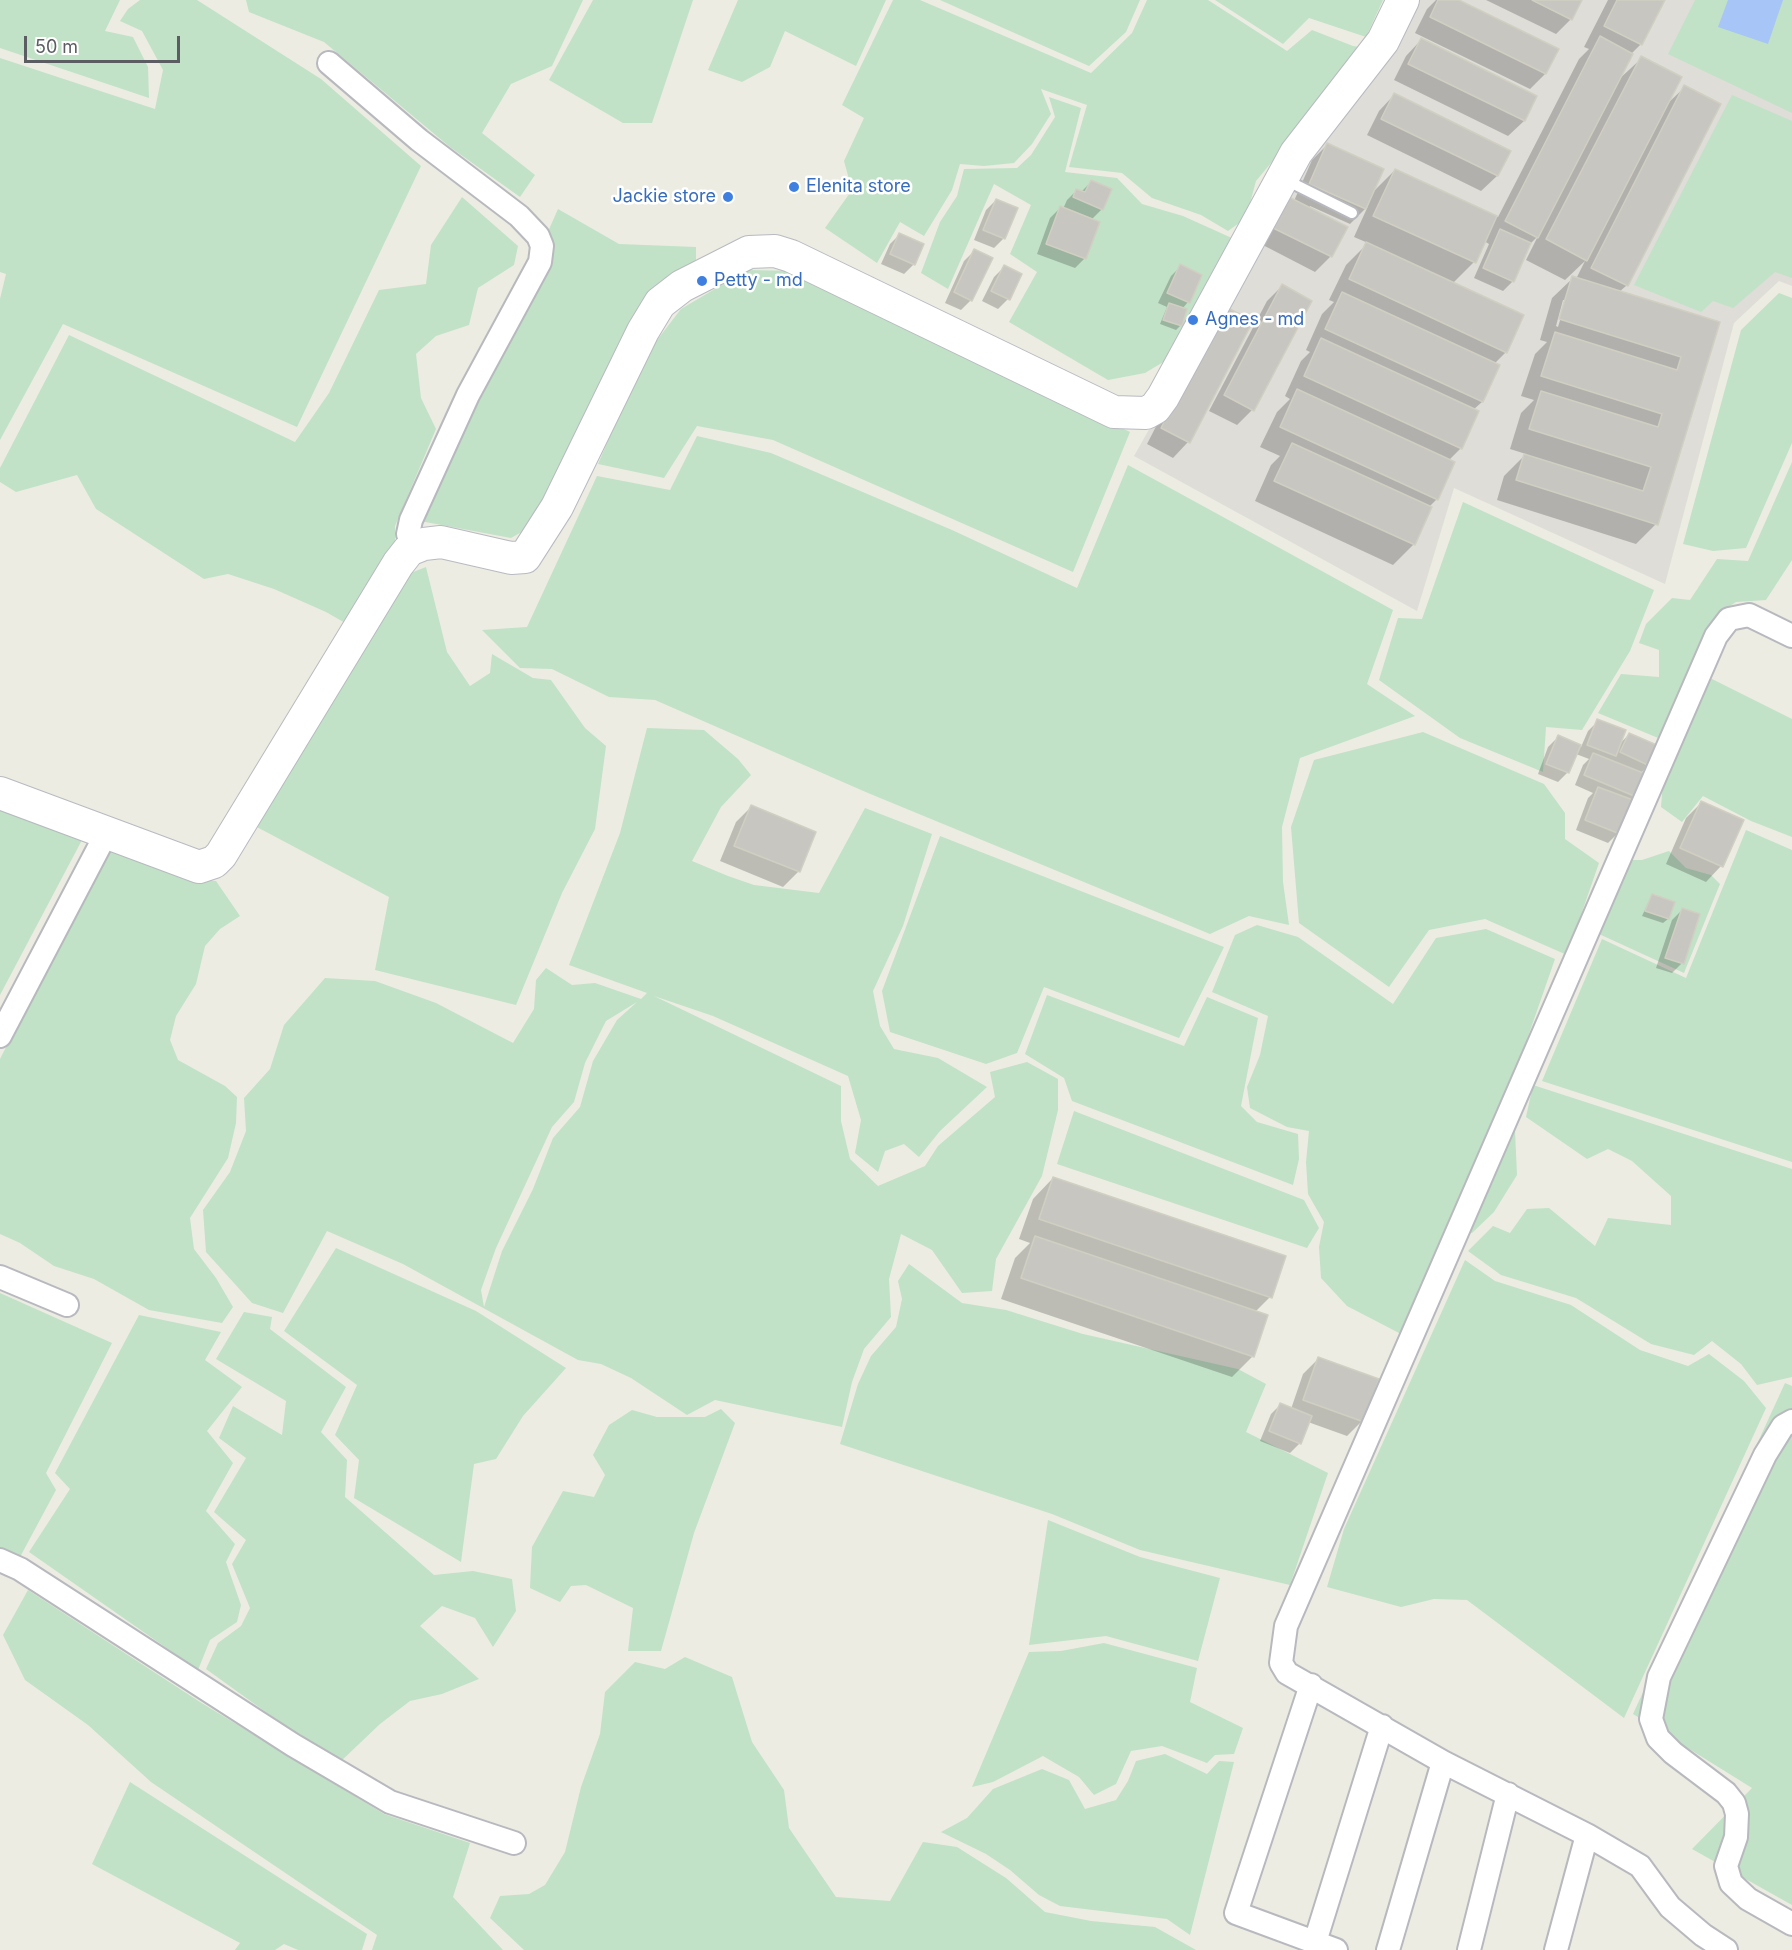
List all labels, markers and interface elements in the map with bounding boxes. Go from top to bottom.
scale bar [27,24,183,62]
text: 50 m [35,36,78,57]
place label: Elenita store [806,176,911,198]
marker: Elenita store [787,180,801,194]
place label: Jackie store [613,186,716,208]
marker: Jackie store [721,190,735,204]
place label: Petty - md [714,270,803,292]
marker: Petty - md [695,274,709,288]
place label: Agnes - md [1205,309,1304,331]
marker: Agnes - md [1186,313,1200,327]

